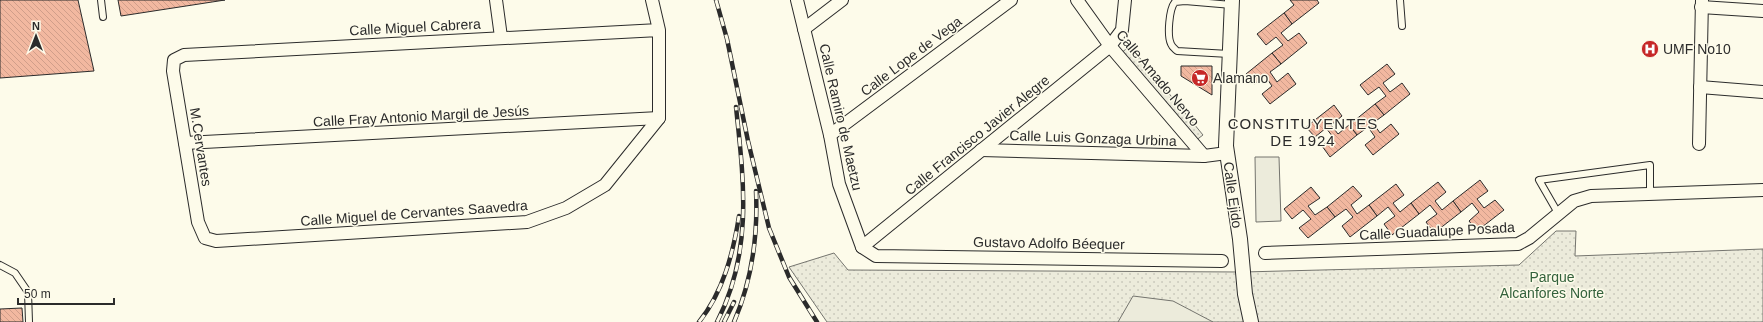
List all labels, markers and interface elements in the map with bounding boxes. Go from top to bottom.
street label: Calle Lope de Vega [857,13,965,99]
north arrow [16,16,56,56]
street label: Calle Miguel Cabrera [349,16,481,38]
text: N [32,20,40,32]
street label: Calle Amado Nervo [1113,27,1203,129]
hospital icon: UMF No10 [1640,39,1660,59]
place label: UMF No10 [1663,41,1731,57]
street label: Calle Ramiro de Maetzu [816,42,866,192]
supermarket icon: Alamano [1190,68,1210,88]
place label: Alamano [1213,70,1268,86]
street label: Calle Francisco Javier Alegre [902,72,1053,198]
street label: Calle Fray Antonio Margil de Jesús [313,102,529,130]
street label: M.Cervantes [187,107,215,187]
district label: CONSTITUYENTES DE 1924 [1228,115,1378,149]
street label: Calle Luis Gonzaga Urbina [1009,127,1177,149]
street label: Calle Ejido [1220,161,1246,229]
street label: Calle Miguel de Cervantes Saavedra [300,197,528,229]
street label: Calle Guadalupe Posada [1359,219,1515,243]
street label: Gustavo Adolfo Béequer [973,234,1125,252]
park label: Parque Alcanfores Norte [1500,269,1604,301]
scale bar [18,280,114,306]
text: 50 m [24,287,51,301]

